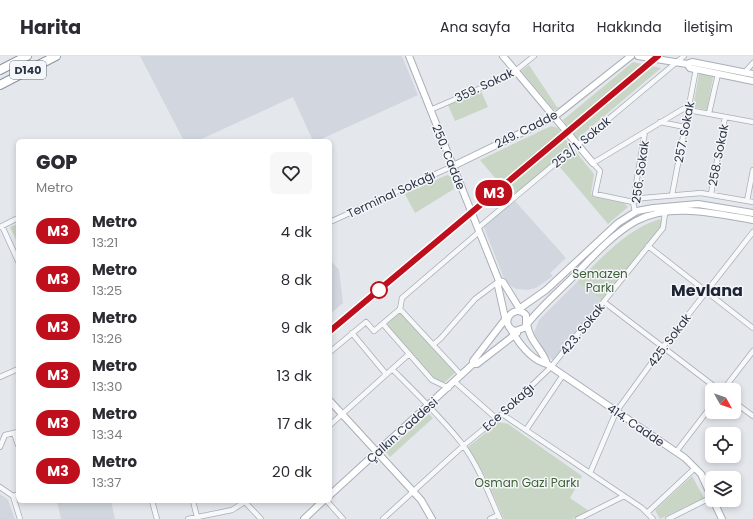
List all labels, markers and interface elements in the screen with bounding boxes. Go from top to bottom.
text: Harita [20,14,81,41]
text: Ana sayfa [440,17,510,37]
text: Harita [532,17,575,37]
text: Hakkında [597,17,662,37]
text: İletişim [684,17,733,37]
road number: D140 [10,61,46,79]
street label: 359. Sokak [452,64,517,106]
street label: 257. Sokak [670,99,698,164]
street label: 249. Cadde [491,106,561,152]
street label: 253/1. Sokak [548,112,615,172]
street label: 250. Cadde [428,122,470,192]
street label: 258. Sokak [704,122,733,188]
street label: 256. Sokak [627,139,653,204]
text: GOP [36,149,77,176]
button: heart [270,152,312,194]
street label: Terminal Sokağı [344,166,438,222]
text: Metro [36,178,73,197]
line badge: M3 [476,180,512,206]
text: M3 [483,183,505,203]
text: Metro [92,211,137,232]
text: M3 [47,221,69,241]
text: 4 dk [281,221,312,242]
text: 13:21 [92,233,118,252]
text: Metro [92,259,137,280]
park label: Semazen Parkı [572,265,628,296]
text: M3 [47,269,69,289]
text: 8 dk [281,269,312,290]
district label: Mevlana [671,279,743,302]
text: 13:25 [92,281,122,300]
unlabelled marker [370,281,388,299]
street label: 423. Sokak [556,299,609,359]
text: Metro [92,307,137,328]
street label: 425. Sokak [643,309,695,370]
text: M3 [47,317,69,337]
text: 9 dk [281,317,312,338]
text: 13:26 [92,329,122,348]
text: Metro [92,355,137,376]
text: M3 [47,365,69,385]
text: 13 dk [276,365,312,386]
text: 13:30 [92,377,122,396]
street label: Ece Sokağı [478,379,538,435]
north arrow [705,383,741,419]
map controls [705,383,741,507]
street label: Çalkın Caddesi [363,393,441,467]
street label: 414. Cadde [604,400,668,450]
text: Metro [92,403,137,424]
text: M3 [47,413,69,433]
text: 17 dk [277,413,312,434]
text: 13:34 [92,425,122,444]
button: locate [705,427,741,463]
text: Metro [92,451,137,472]
text: M3 [47,461,69,481]
text: 20 dk [272,461,312,482]
button: layers [705,471,741,507]
text: 13:37 [92,473,121,492]
park label: Osman Gazi Parkı [475,474,579,491]

